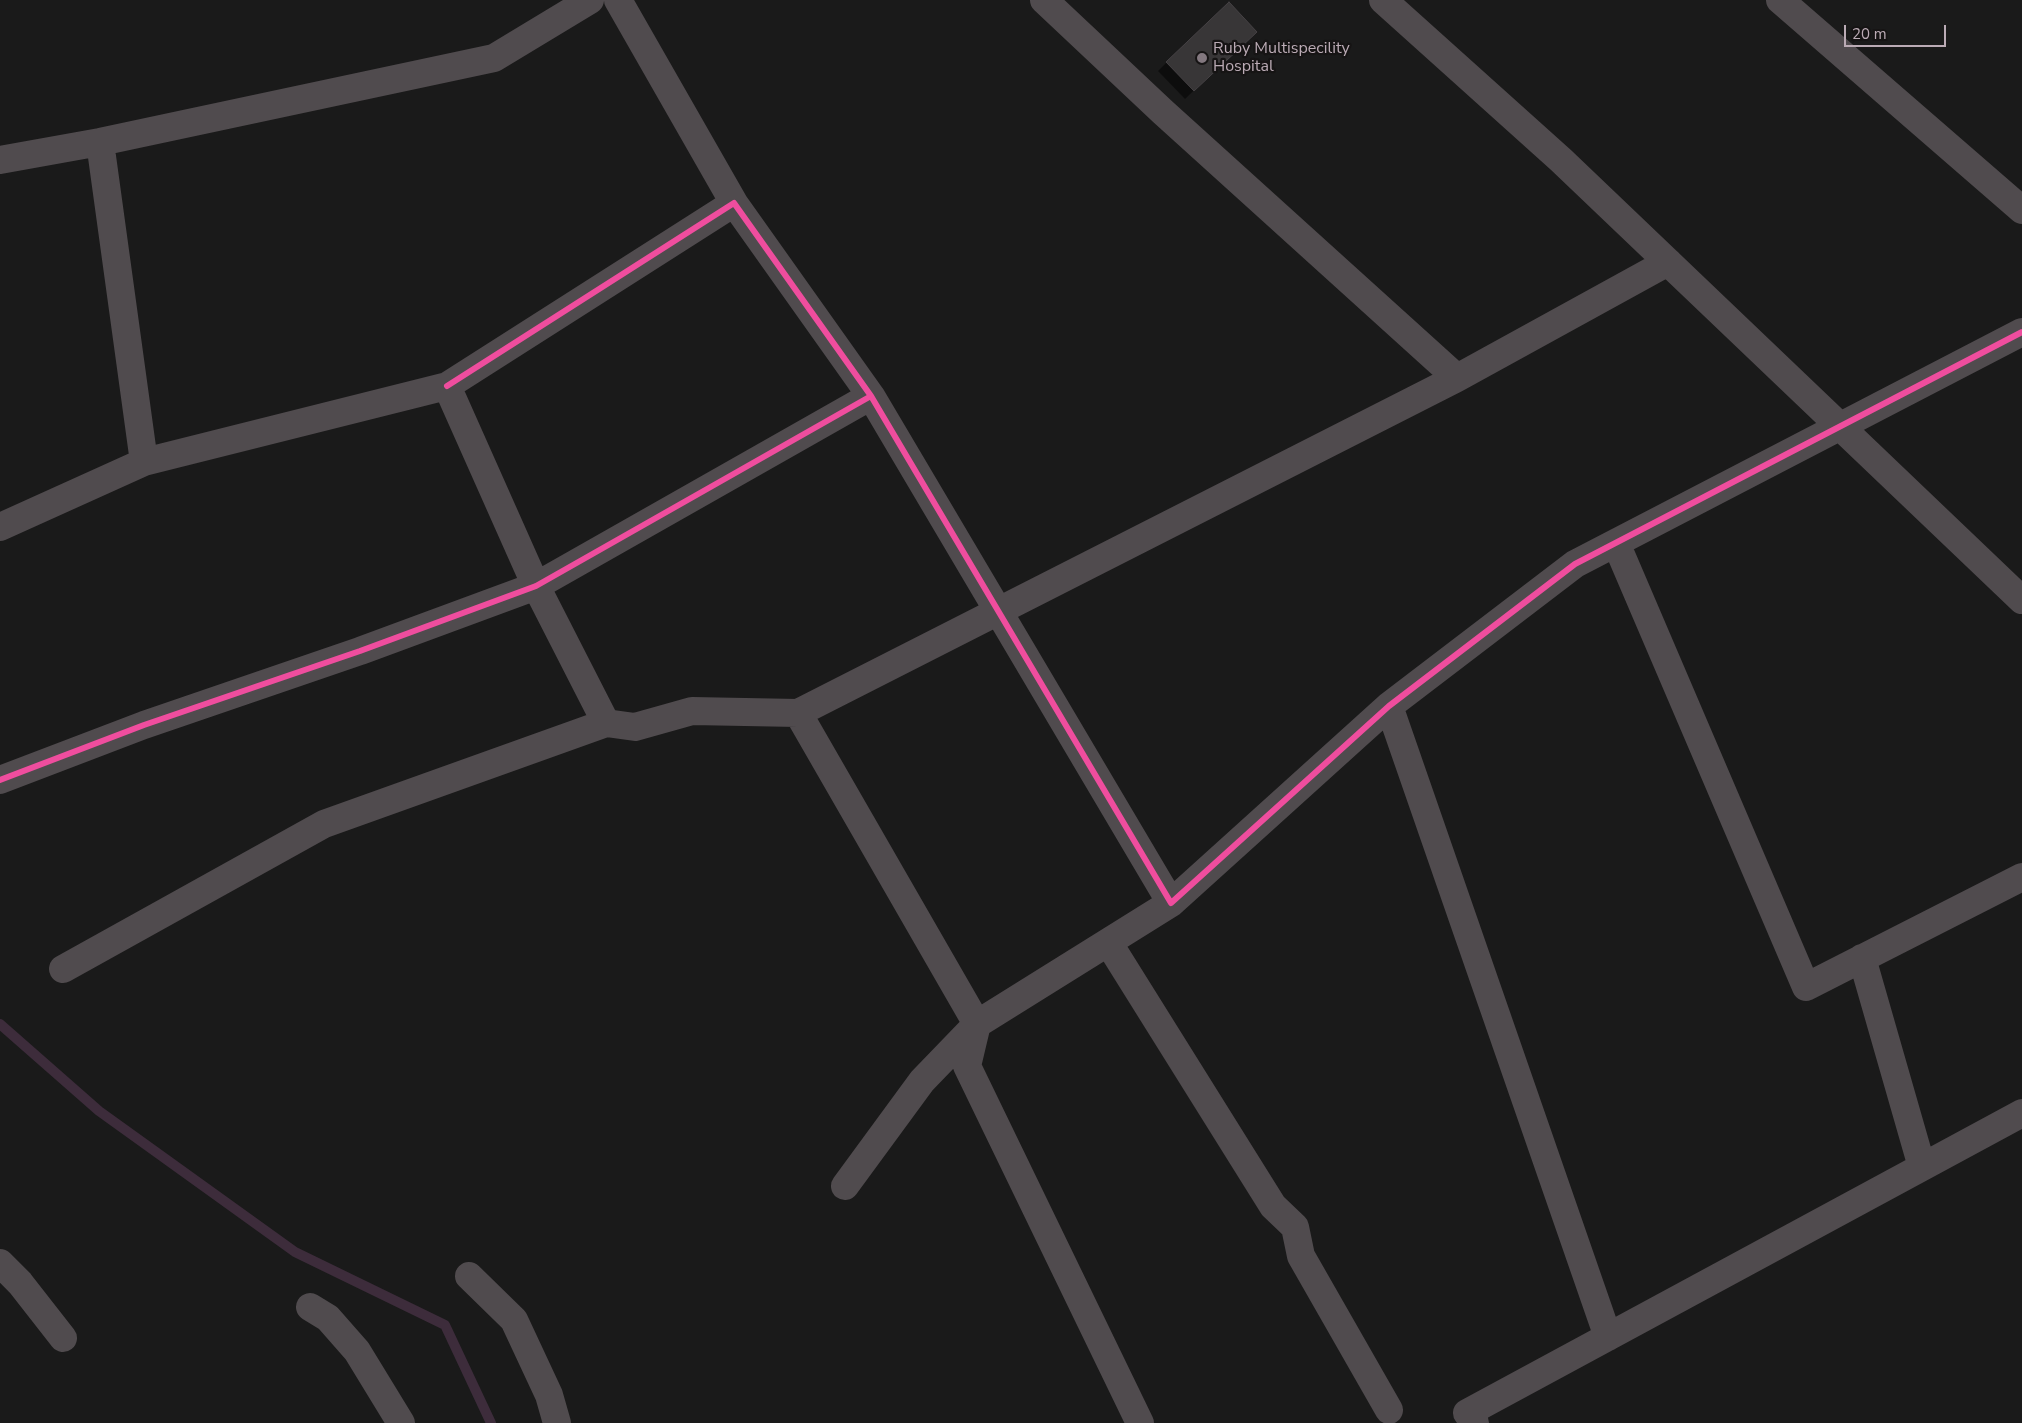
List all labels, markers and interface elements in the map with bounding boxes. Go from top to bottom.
scale bar [1847,15,1950,47]
text: 20 m [1852,24,1887,44]
place label: Ruby Multispecility Hospital [1213,39,1350,77]
marker: Ruby Multispecility Hospital [1195,51,1209,65]

